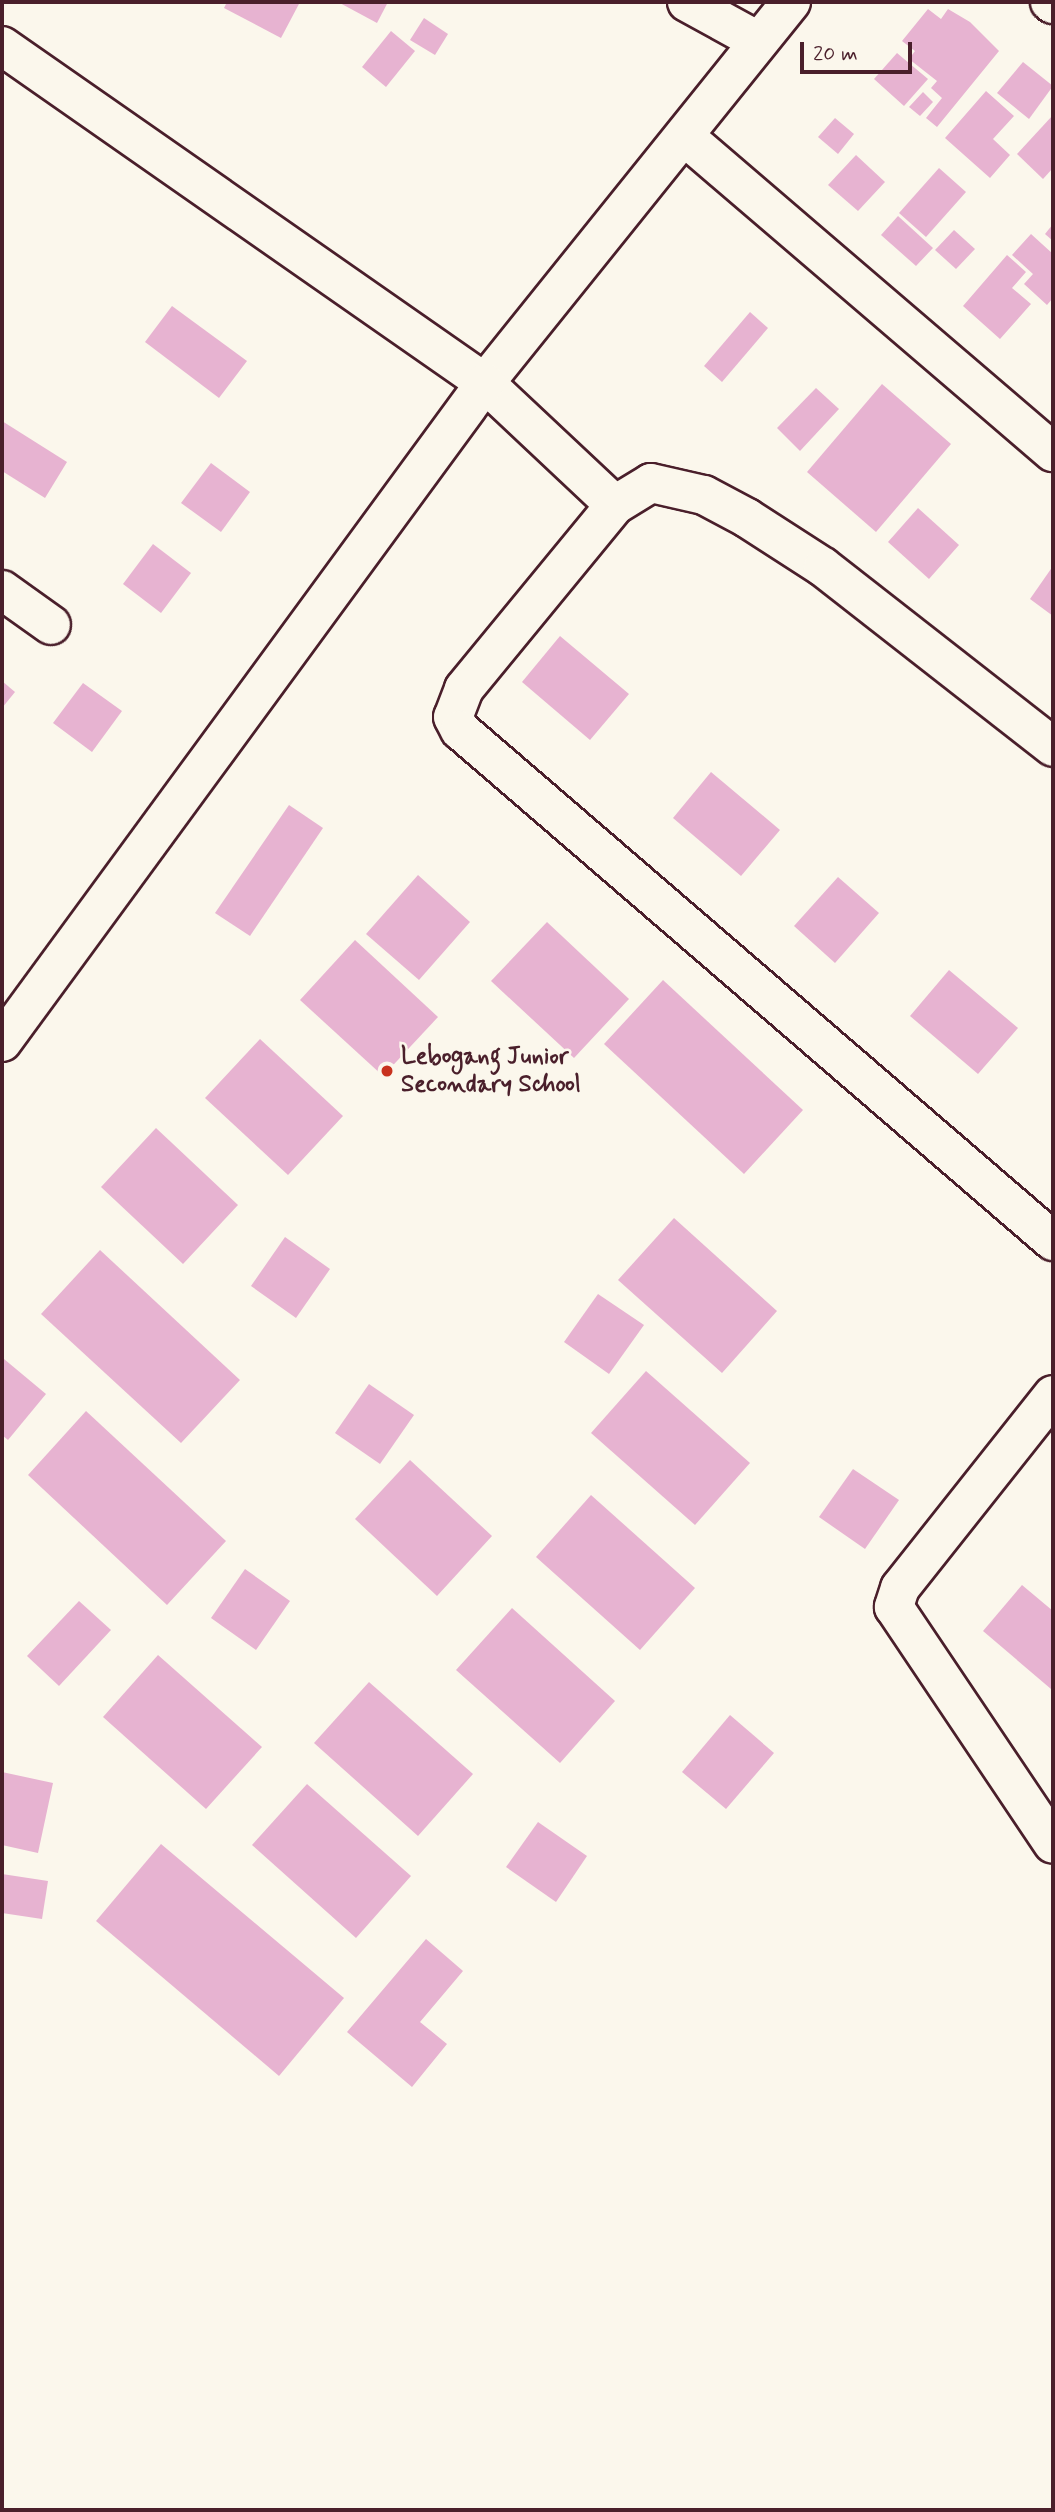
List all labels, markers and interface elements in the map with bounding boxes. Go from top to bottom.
scale bar [803,28,915,72]
text: 20 m [813,40,858,68]
place label: Lebogang Junior Secondary School [401,1043,581,1099]
marker: Lebogang Junior Secondary School [379,1063,395,1079]

